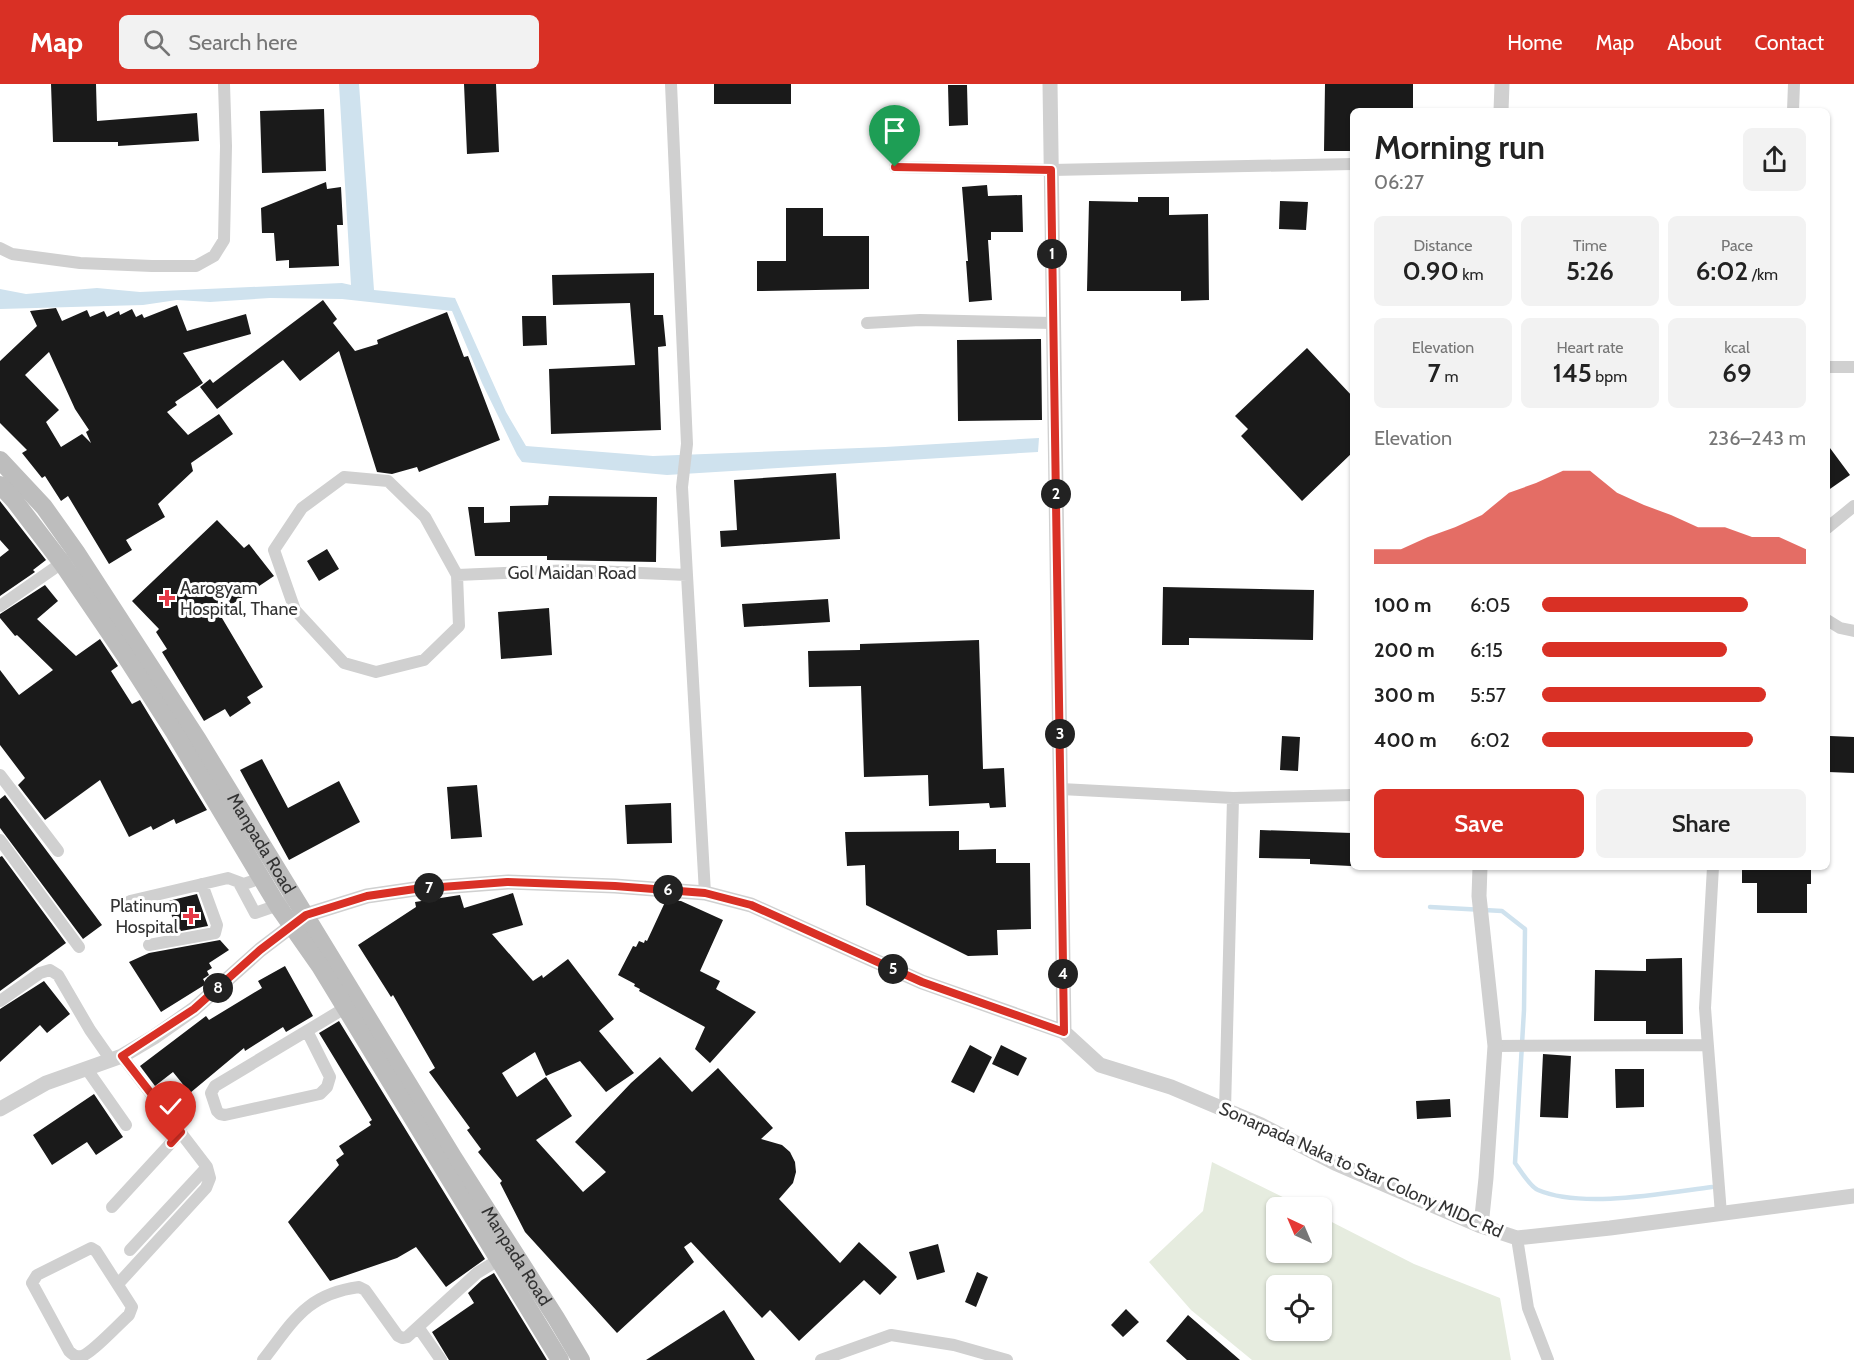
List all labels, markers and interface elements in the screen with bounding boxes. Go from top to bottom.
search box [119,15,539,69]
text: Map [30,25,83,59]
icon: search [140,26,173,59]
text: Search here [188,29,297,56]
text: Home [1507,30,1563,55]
text: Map [1596,30,1634,55]
text: About [1667,30,1721,55]
text: Contact [1754,30,1824,55]
pin [869,105,920,167]
icon: arrive [878,114,911,147]
text: Morning run [1374,127,1545,167]
button: share [1743,128,1806,191]
text: 06:27 [1374,170,1424,194]
text: Distance [1414,236,1472,255]
text: Time [1573,236,1607,255]
text: Pace [1721,236,1753,255]
pin: 1 [1037,239,1067,269]
text: 1 [1049,244,1055,263]
text: 0.90 [1402,255,1459,287]
text: 5:26 [1566,255,1614,287]
text: 6:02 [1696,255,1748,287]
text: km [1459,265,1484,284]
text: /km [1748,265,1778,284]
text: Elevation [1412,338,1474,357]
text: Heart rate [1557,338,1623,357]
text: kcal [1724,338,1750,357]
text: 7 [1428,357,1441,389]
text: 145 [1553,357,1592,389]
text: 69 [1722,357,1752,389]
text: m [1441,367,1458,386]
text: bpm [1592,367,1627,386]
text: Elevation [1374,426,1452,450]
text: 236–243 m [1708,426,1806,450]
pin: 2 [1041,479,1071,509]
text: 2 [1052,484,1060,503]
street label: Gol Maidan Road [508,562,636,584]
place label: Aarogyam Hospital, Thane [180,577,298,620]
marker: Aarogyam Hospital, Thane [158,589,176,607]
text: 100 m [1374,593,1432,617]
text: 6:05 [1470,593,1510,617]
text: 200 m [1374,638,1435,662]
text: 6:15 [1470,638,1503,662]
text: 300 m [1374,683,1435,707]
text: 5:57 [1470,683,1506,707]
pin: 3 [1045,719,1075,749]
text: 3 [1056,724,1064,743]
text: 400 m [1374,728,1437,752]
text: 6:02 [1470,728,1510,752]
street label: Manpada Road [222,789,300,898]
button: Save [1374,789,1584,858]
button: Share [1596,789,1806,858]
pin: 7 [414,873,444,903]
pin: 6 [653,875,683,905]
text: 7 [425,878,433,897]
text: 6 [664,880,673,899]
place label: Platinum Hospital [110,895,179,938]
marker: Platinum Hospital [182,907,200,925]
pin: 5 [878,954,908,984]
text: 5 [889,959,897,978]
pin: 4 [1048,959,1078,989]
text: 4 [1058,964,1068,983]
pin: 8 [203,973,233,1003]
text: 8 [213,978,223,997]
pin [145,1081,196,1143]
icon: check [154,1090,187,1123]
street label: Sonarpada Naka to Star Colony MIDC Rd [1216,1097,1506,1243]
north arrow [1266,1197,1332,1263]
map controls [1266,1197,1332,1341]
street label: Manpada Road [476,1202,556,1310]
button: locate [1266,1275,1332,1341]

